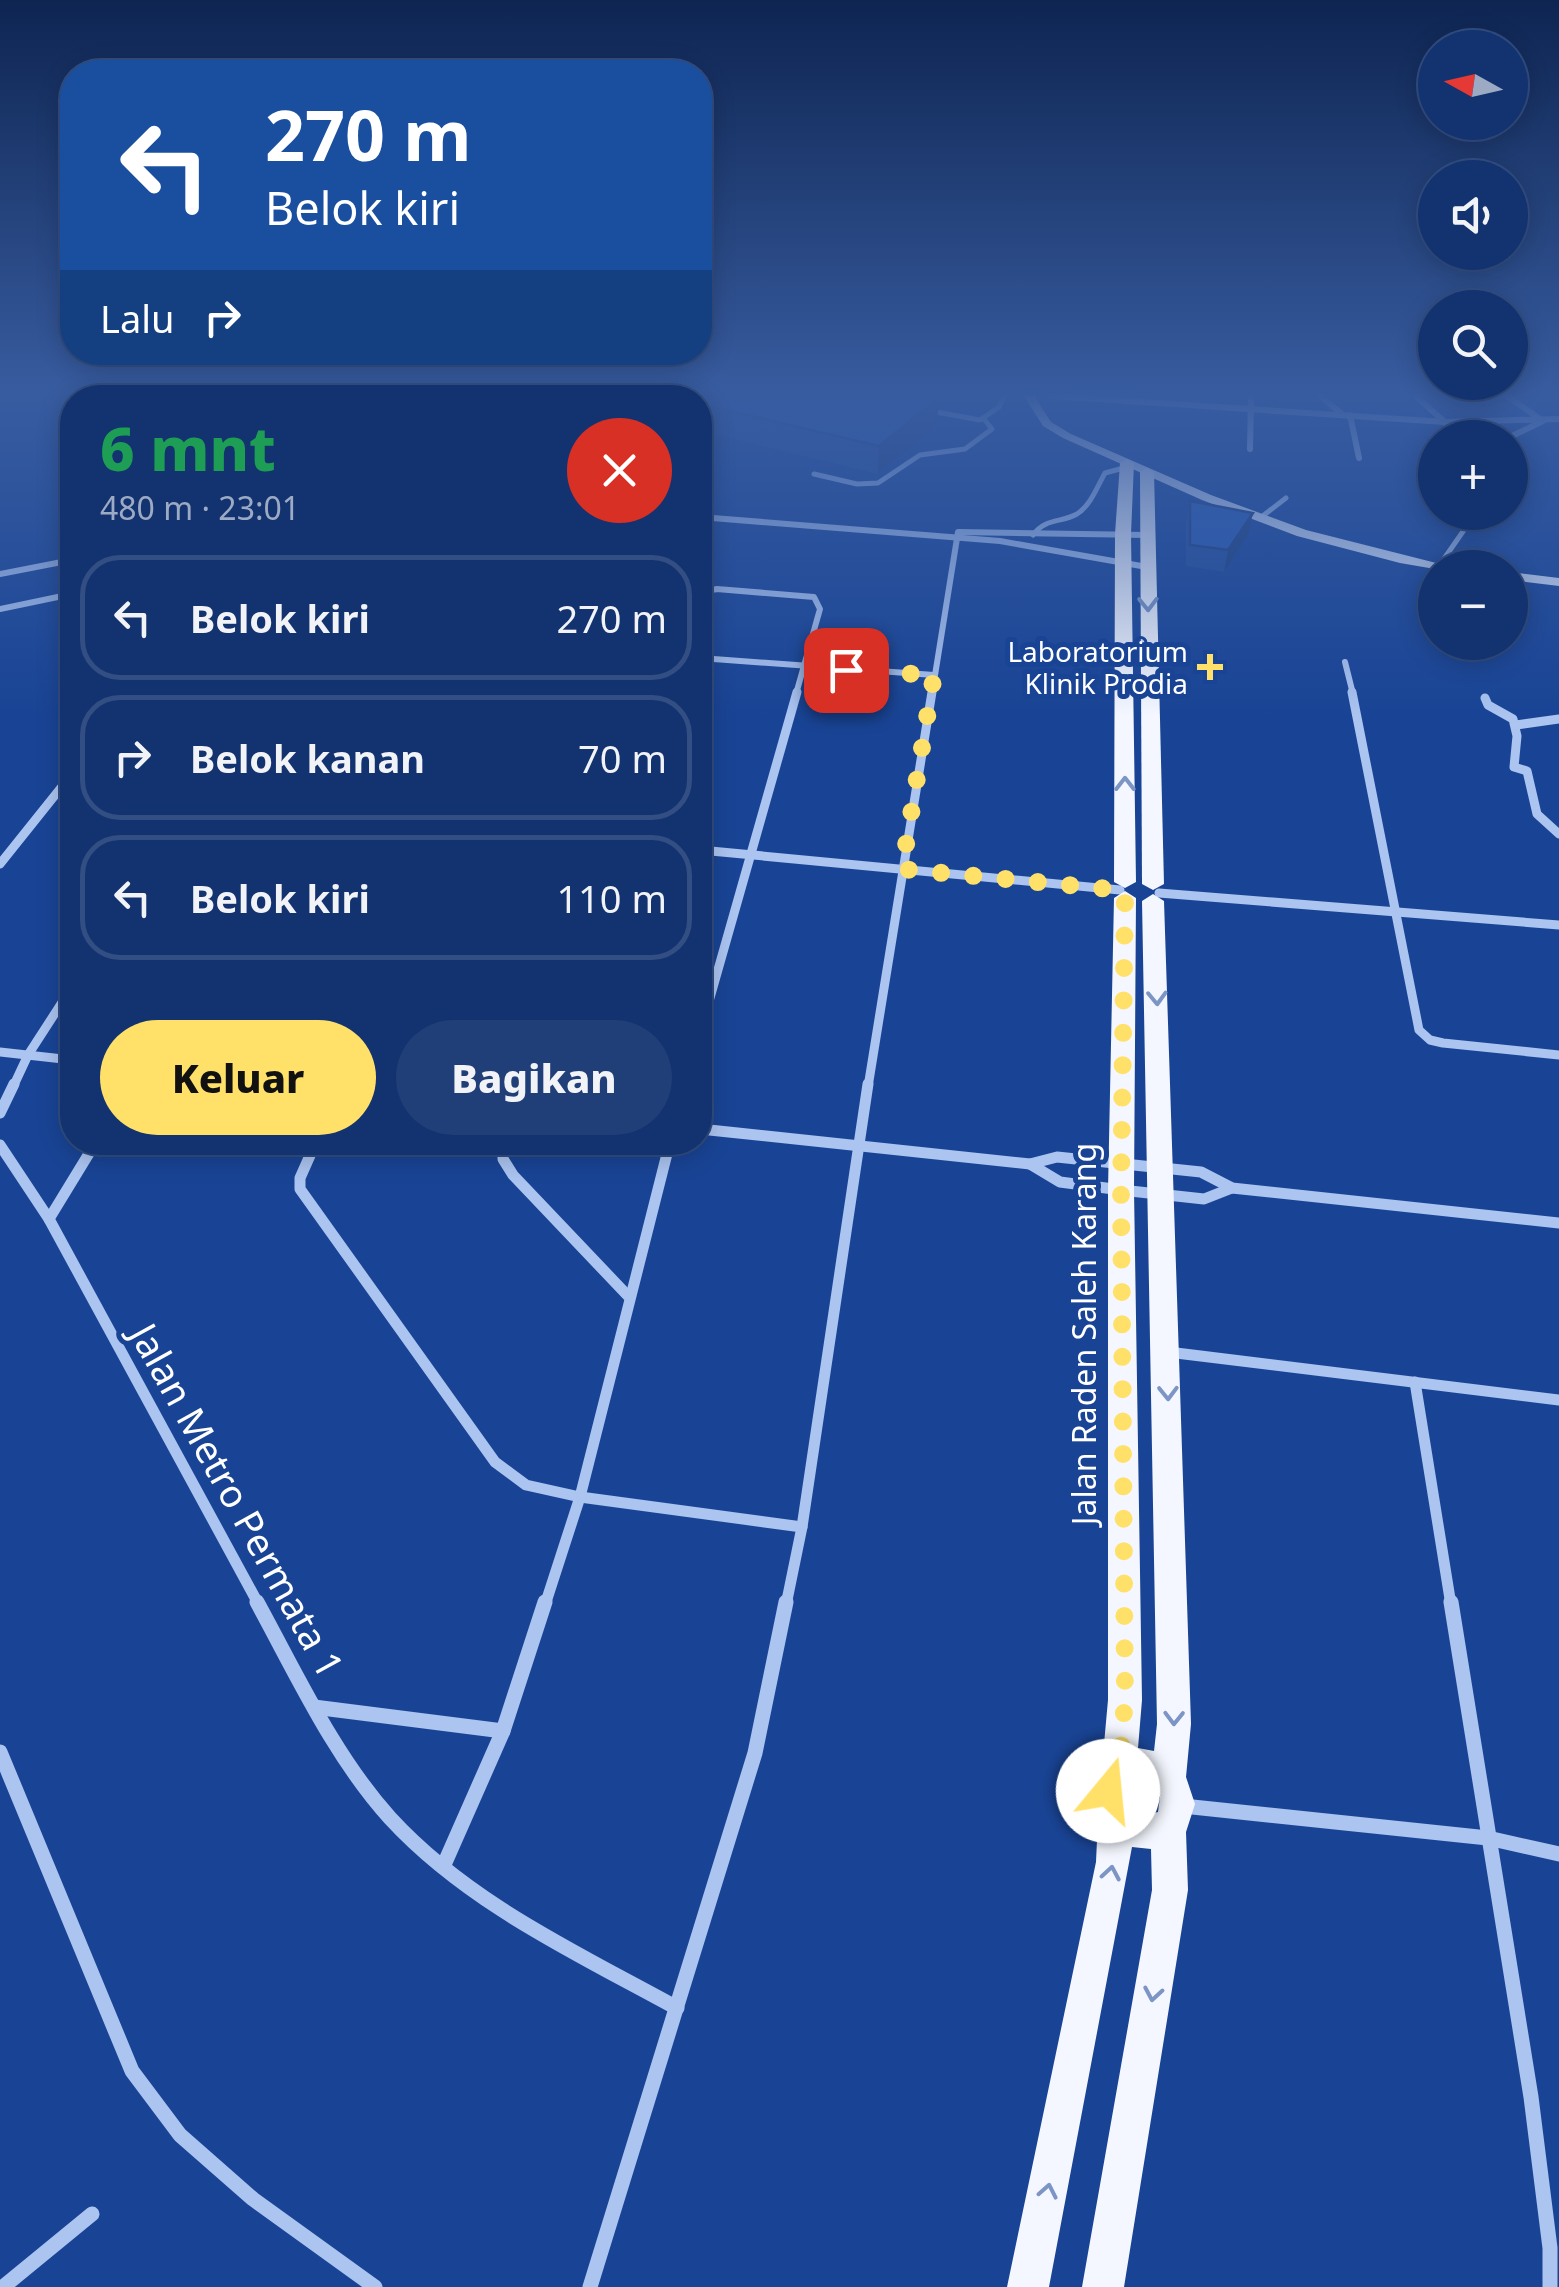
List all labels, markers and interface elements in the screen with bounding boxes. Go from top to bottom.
north arrow [1418,30,1528,140]
map controls [1418,30,1528,660]
text: 270 m [265,86,472,182]
icon: left [100,100,230,230]
button: sound [1418,160,1528,270]
text: Belok kiri [265,177,460,238]
icon: right [195,290,250,345]
button: search [1418,290,1528,400]
text: Lalu [100,292,175,344]
text: 6 mnt [100,407,276,489]
button: close [567,418,672,523]
button: + [1418,420,1528,530]
text: 480 m · 23:01 [100,486,300,529]
button: − [1418,550,1528,660]
icon: left [105,590,160,645]
text: Belok kiri [190,592,370,644]
text: 270 m [556,592,667,644]
one-way arrow [1137,597,1158,613]
pin [804,628,889,713]
place label: Laboratorium Klinik Prodia [1007,632,1188,702]
icon: arrive [819,643,874,698]
marker: Laboratorium Klinik Prodia [1197,654,1223,680]
icon: right [105,730,160,785]
text: Belok kanan [190,732,425,784]
text: 70 m [578,732,667,784]
one-way arrow [1114,776,1136,792]
icon: left [105,870,160,925]
text: Belok kiri [190,872,370,924]
text: 110 m [556,872,667,924]
one-way arrow [1146,991,1167,1007]
button: Keluar [100,1020,376,1135]
button: Bagikan [396,1020,672,1135]
street label: Jalan Raden Saleh Karang [1062,1143,1105,1528]
street label: Jalan Metro Permata 1 [118,1311,357,1686]
one-way arrow [1158,1385,1179,1401]
one-way arrow [1163,1710,1184,1726]
position arrow [1056,1739,1160,1843]
one-way arrow [1100,1865,1121,1881]
one-way arrow [1143,1986,1164,2002]
one-way arrow [1036,2183,1057,2200]

